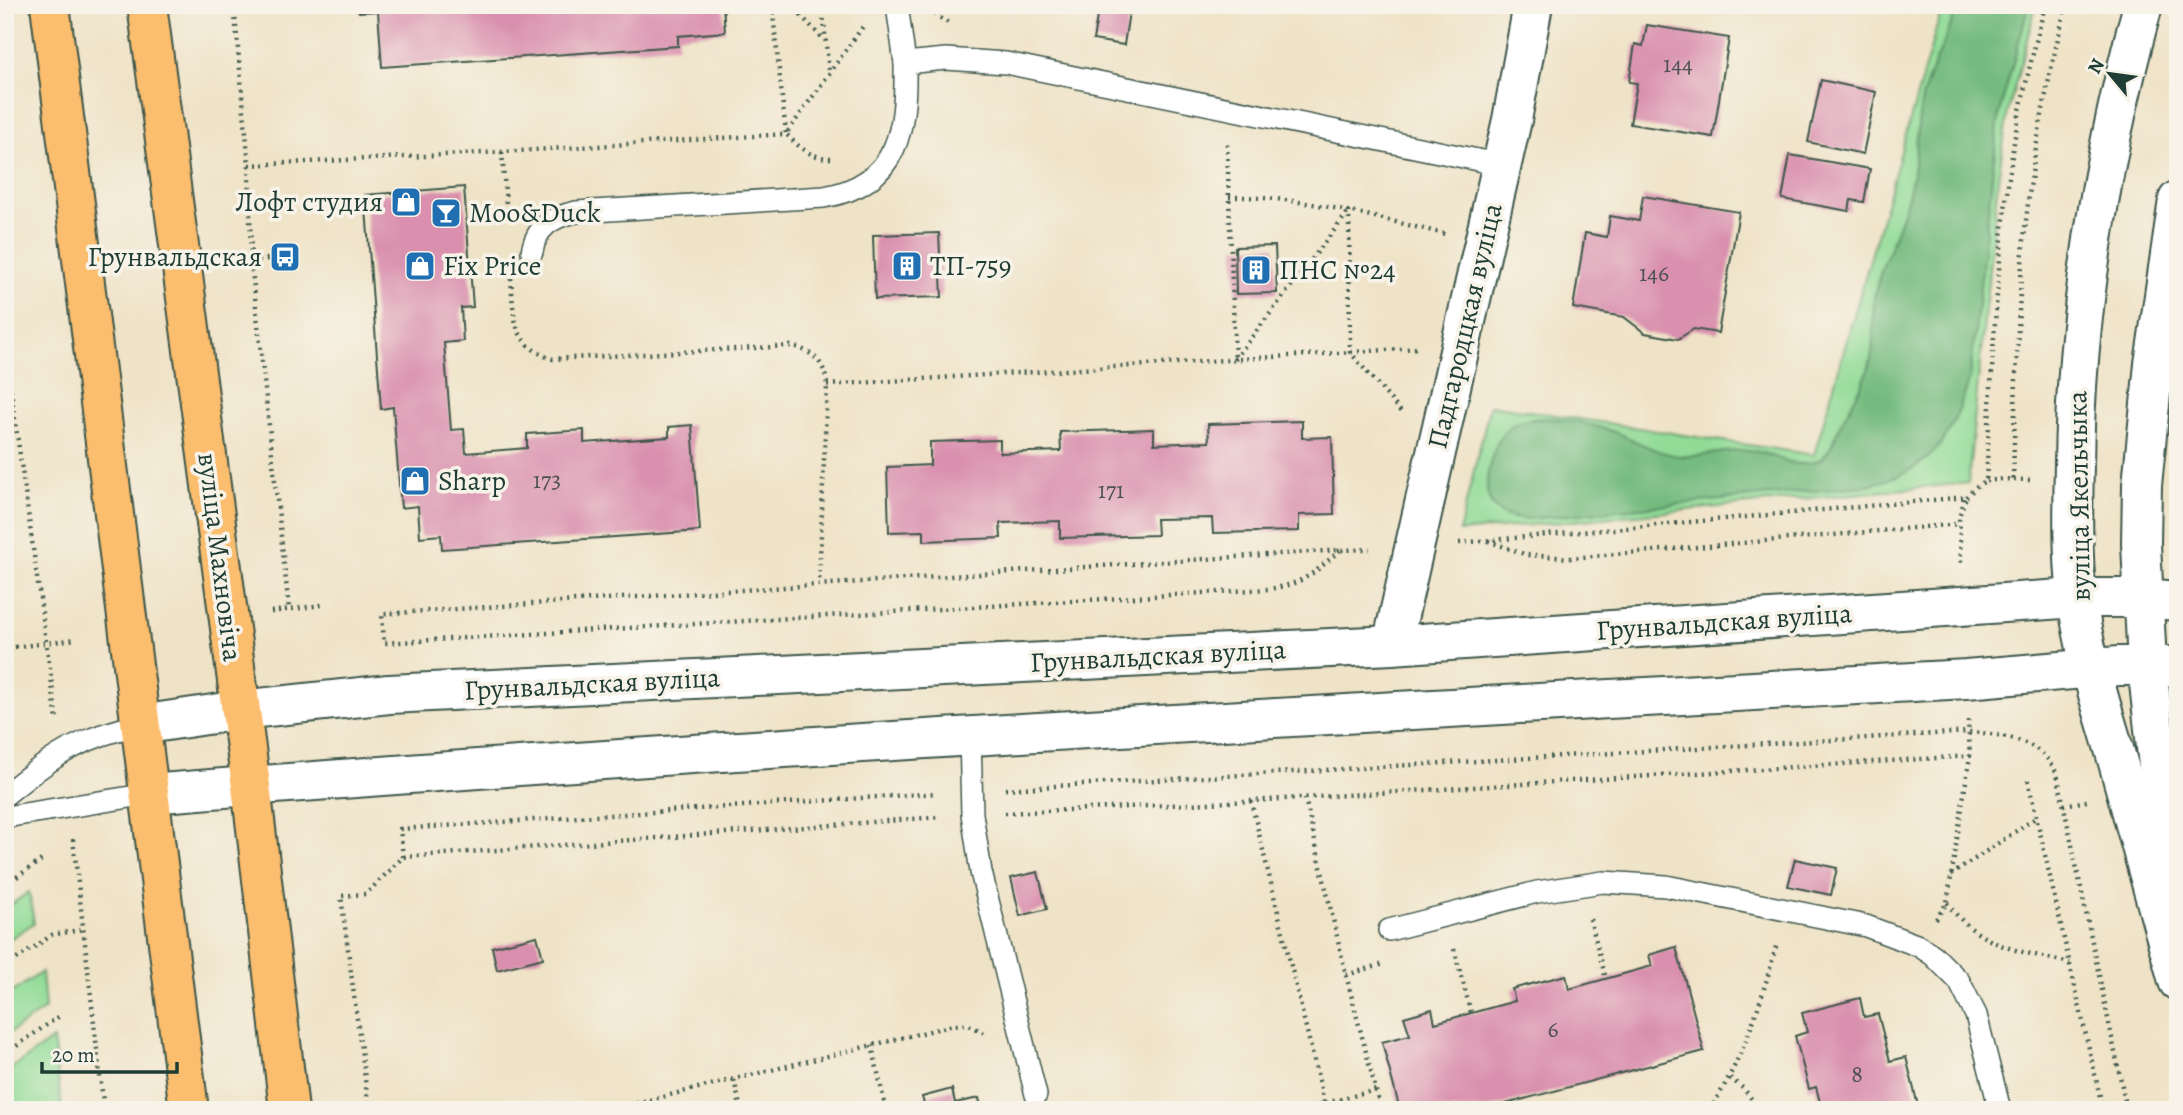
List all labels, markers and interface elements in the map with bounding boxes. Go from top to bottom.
north arrow [2074,38,2144,108]
house number: 144 [1663,48,1693,80]
text: N [2081,54,2111,79]
place label: Лофт студия [235,183,383,221]
shop icon: Лофт студия [389,185,423,219]
place label: Моо&Duck [469,194,601,232]
bar icon: Моо&Duck [429,196,463,230]
street label: Падгародцкая вуліца [1418,199,1512,453]
place label: Грунвальдская [87,238,262,276]
bus stop icon: Грунвальдская [268,240,302,274]
place label: Fix Price [443,247,541,285]
place label: ТП-759 [930,247,1012,285]
shop icon: Fix Price [403,249,437,283]
building icon: ТП-759 [890,249,924,283]
place label: ПНС №24 [1279,251,1396,289]
building icon: ПНС №24 [1239,253,1273,287]
house number: 146 [1639,257,1669,289]
street label: вуліца Якельчыка [2058,390,2100,602]
street label: вуліца Махновіча [188,451,252,664]
place label: Sharp [438,462,506,500]
shop icon: Sharp [398,464,432,498]
house number: 173 [533,464,561,496]
house number: 171 [1098,474,1124,506]
street label: Грунвальдская вуліца [1595,594,1853,650]
street label: Грунвальдская вуліца [1029,630,1287,682]
street label: Грунвальдская вуліца [463,658,721,710]
house number: 6 [1547,1013,1559,1045]
scale bar [42,1031,177,1075]
text: 20 m [52,1041,95,1069]
house number: 8 [1851,1058,1863,1090]

